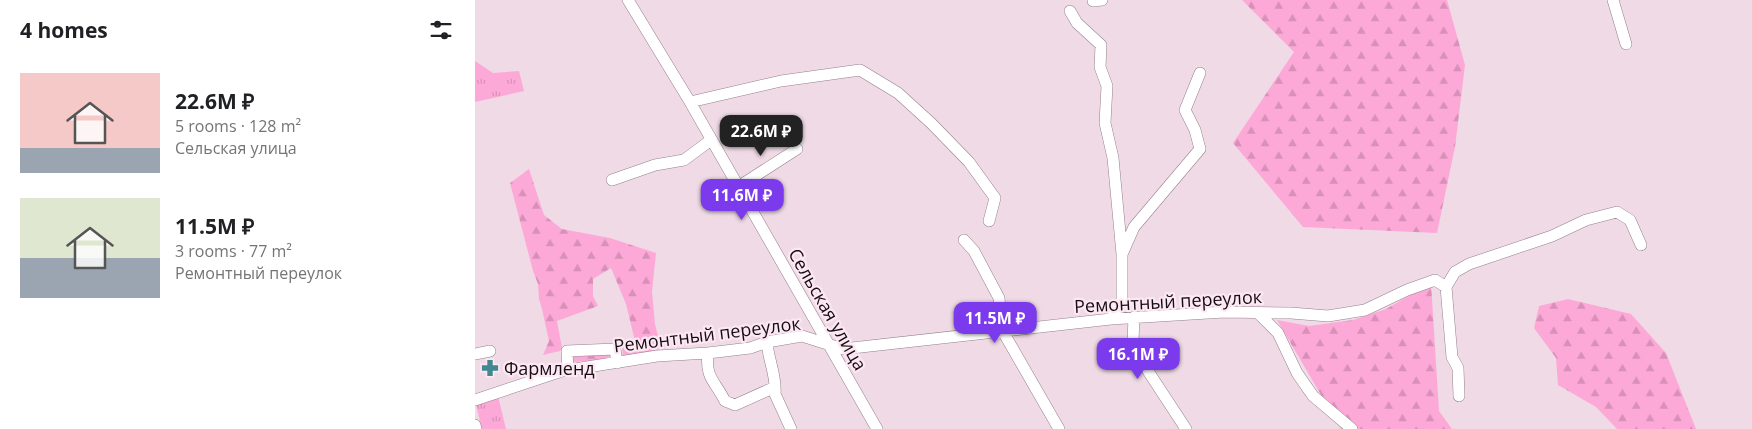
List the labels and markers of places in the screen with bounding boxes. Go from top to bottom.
pin: 22.6M ₽ [715,114,807,157]
pin: 11.6M ₽ [696,178,788,221]
pin: 11.5M ₽ [949,302,1041,344]
pin: 16.1M ₽ [1092,338,1184,380]
place label: Фармленд [504,356,595,380]
pharmacy icon: Фармленд [480,358,500,378]

